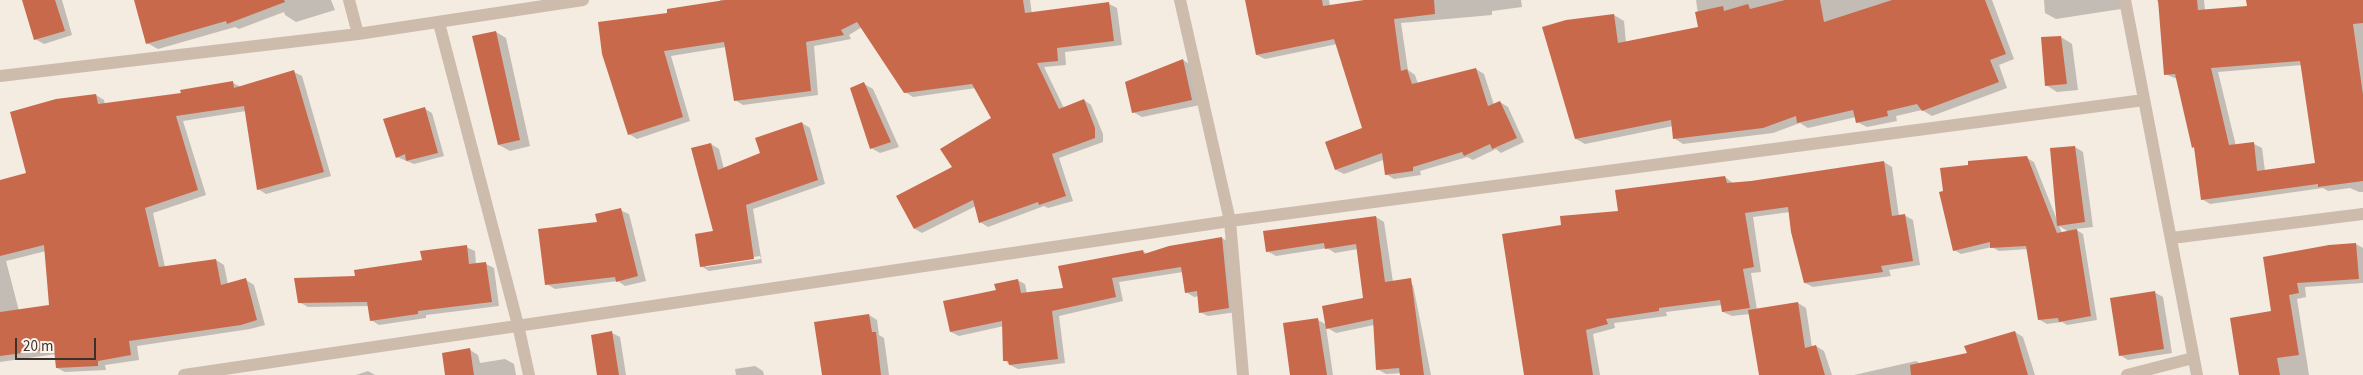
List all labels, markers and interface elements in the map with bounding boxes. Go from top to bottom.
scale bar [18,328,99,360]
text: 20 m [23,336,53,357]

